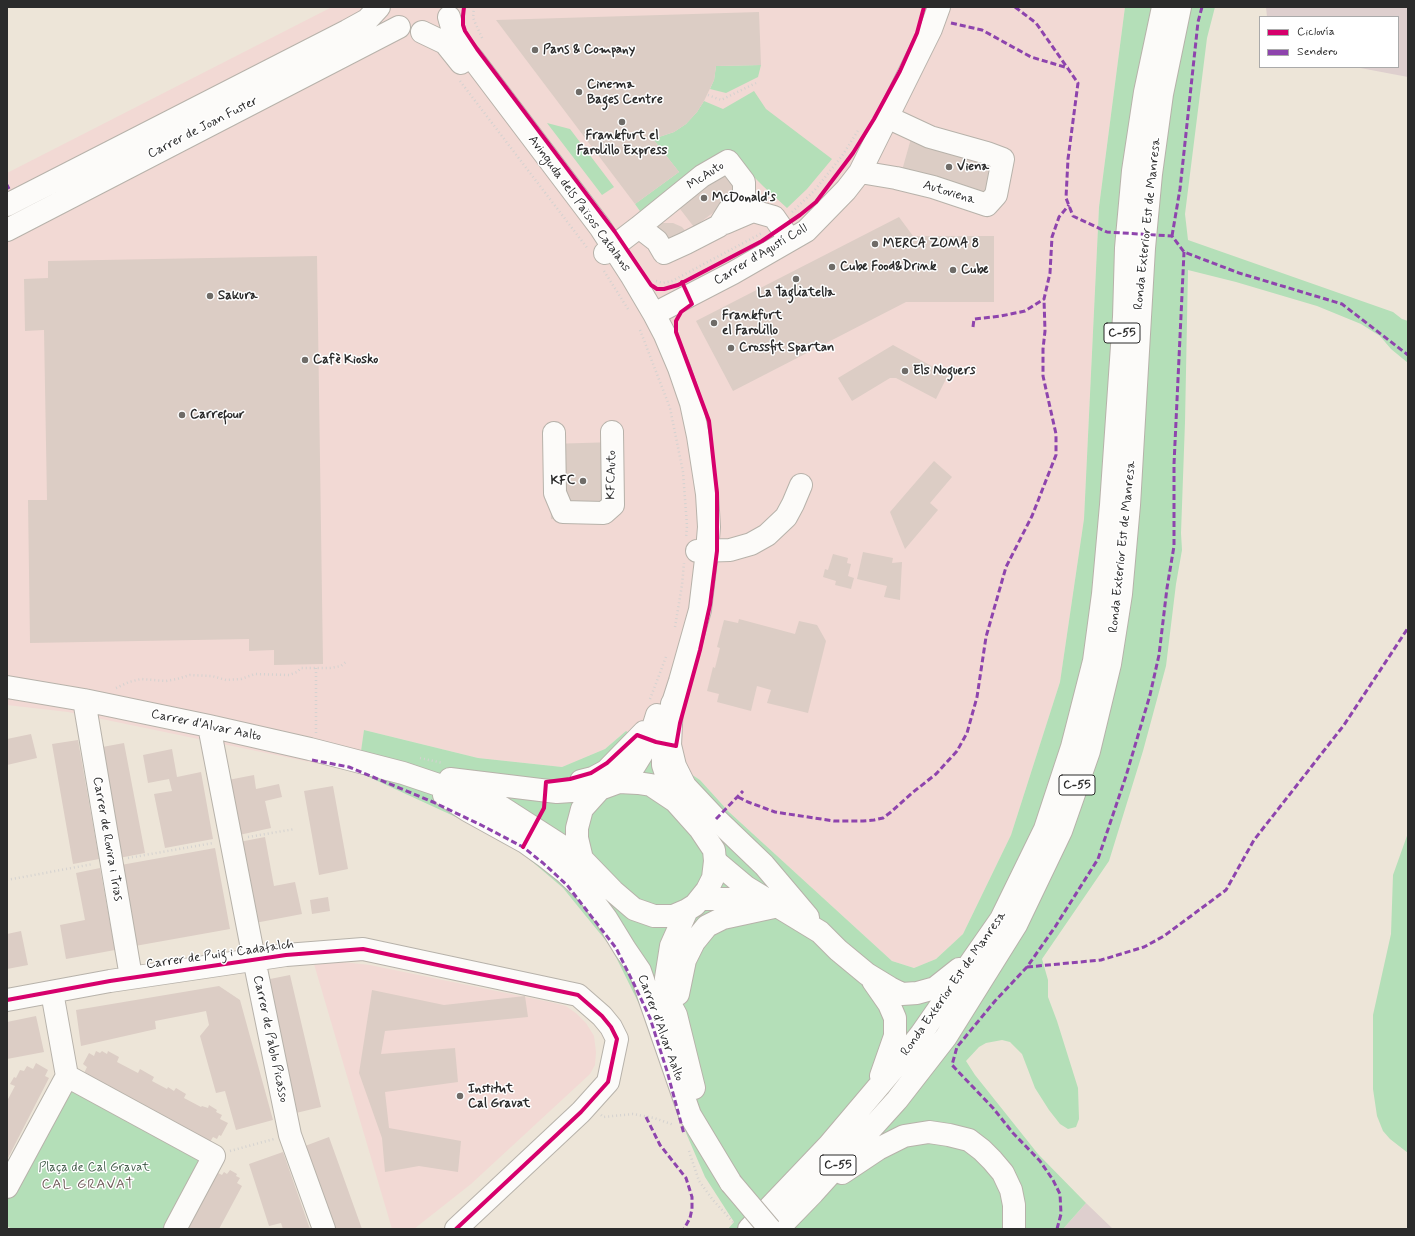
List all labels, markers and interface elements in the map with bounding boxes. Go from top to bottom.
legend [1259,16,1399,68]
text: Ciclovía [1297,24,1335,40]
place label: Pans & Company [543,42,635,58]
text: Sendero [1297,44,1338,60]
marker: Pans & Company [530,45,540,55]
place label: Cinema Bages Centre [587,77,663,108]
marker: Cinema Bages Centre [574,87,584,97]
street label: Carrer de Joan Fuster [145,94,261,162]
marker: Frankfurt el Farolillo Express [617,117,627,127]
place label: Frankfurt el Farolillo Express [577,128,667,159]
street label: Avinguda dels Països Catalans [524,133,634,275]
street label: Ronda Exterior Est de Manresa [1131,137,1165,311]
street label: McAuto [685,158,727,194]
place label: Viena [957,159,989,175]
marker: Viena [944,162,954,172]
street label: Autoviena [921,178,977,208]
place label: McDonald's [712,190,776,206]
marker: McDonald's [699,193,709,203]
street label: Carrer d'Agustí Coll [711,221,811,289]
place label: MERCA ZOMA 8 [883,236,979,252]
marker: MERCA ZOMA 8 [870,239,880,249]
place label: Cube Food&Drink [840,259,937,275]
marker: Cube Food&Drink [827,262,837,272]
place label: Cube [961,262,989,278]
marker: Cube [948,265,958,275]
marker: La Tagliatella [791,274,801,284]
place label: La Tagliatella [757,285,835,301]
place label: Sakura [218,288,258,304]
marker: Sakura [205,291,215,301]
place label: Frankfurt el Farolillo [722,308,782,339]
marker: Frankfurt el Farolillo [709,318,719,328]
road number: C-55 [1104,323,1140,343]
place label: Crossfit Spartan [739,340,834,356]
marker: Crossfit Spartan [726,343,736,353]
place label: Cafè Kiosko [313,352,378,368]
marker: Cafè Kiosko [300,355,310,365]
place label: Els Noguers [913,363,975,379]
marker: Els Noguers [900,366,910,376]
place label: Carrefour [190,407,244,423]
marker: Carrefour [177,410,187,420]
street label: KFCAuto [604,450,620,500]
street label: Ronda Exterior Est de Manresa [1106,460,1140,634]
place label: KFC [550,473,575,489]
marker: KFC [578,476,588,486]
street label: Carrer d'Alvar Aalto [149,707,263,745]
road number: C-55 [1059,775,1095,795]
street label: Carrer de Rovira i Trias [88,776,126,902]
street label: Ronda Exterior Est de Manresa [898,909,1010,1059]
street label: Carrer de Puig i Cadafalch [145,937,295,973]
street label: Carrer d'Alvar Aalto [633,973,687,1083]
street label: Carrer de Pablo Picasso [249,974,291,1104]
place label: Institut Cal Gravat [468,1081,530,1112]
marker: Institut Cal Gravat [455,1091,465,1101]
road number: C-55 [820,1155,856,1175]
park label: Plaça de Cal Gravat [38,1160,150,1176]
district label: CAL GRAVAT [42,1177,134,1193]

